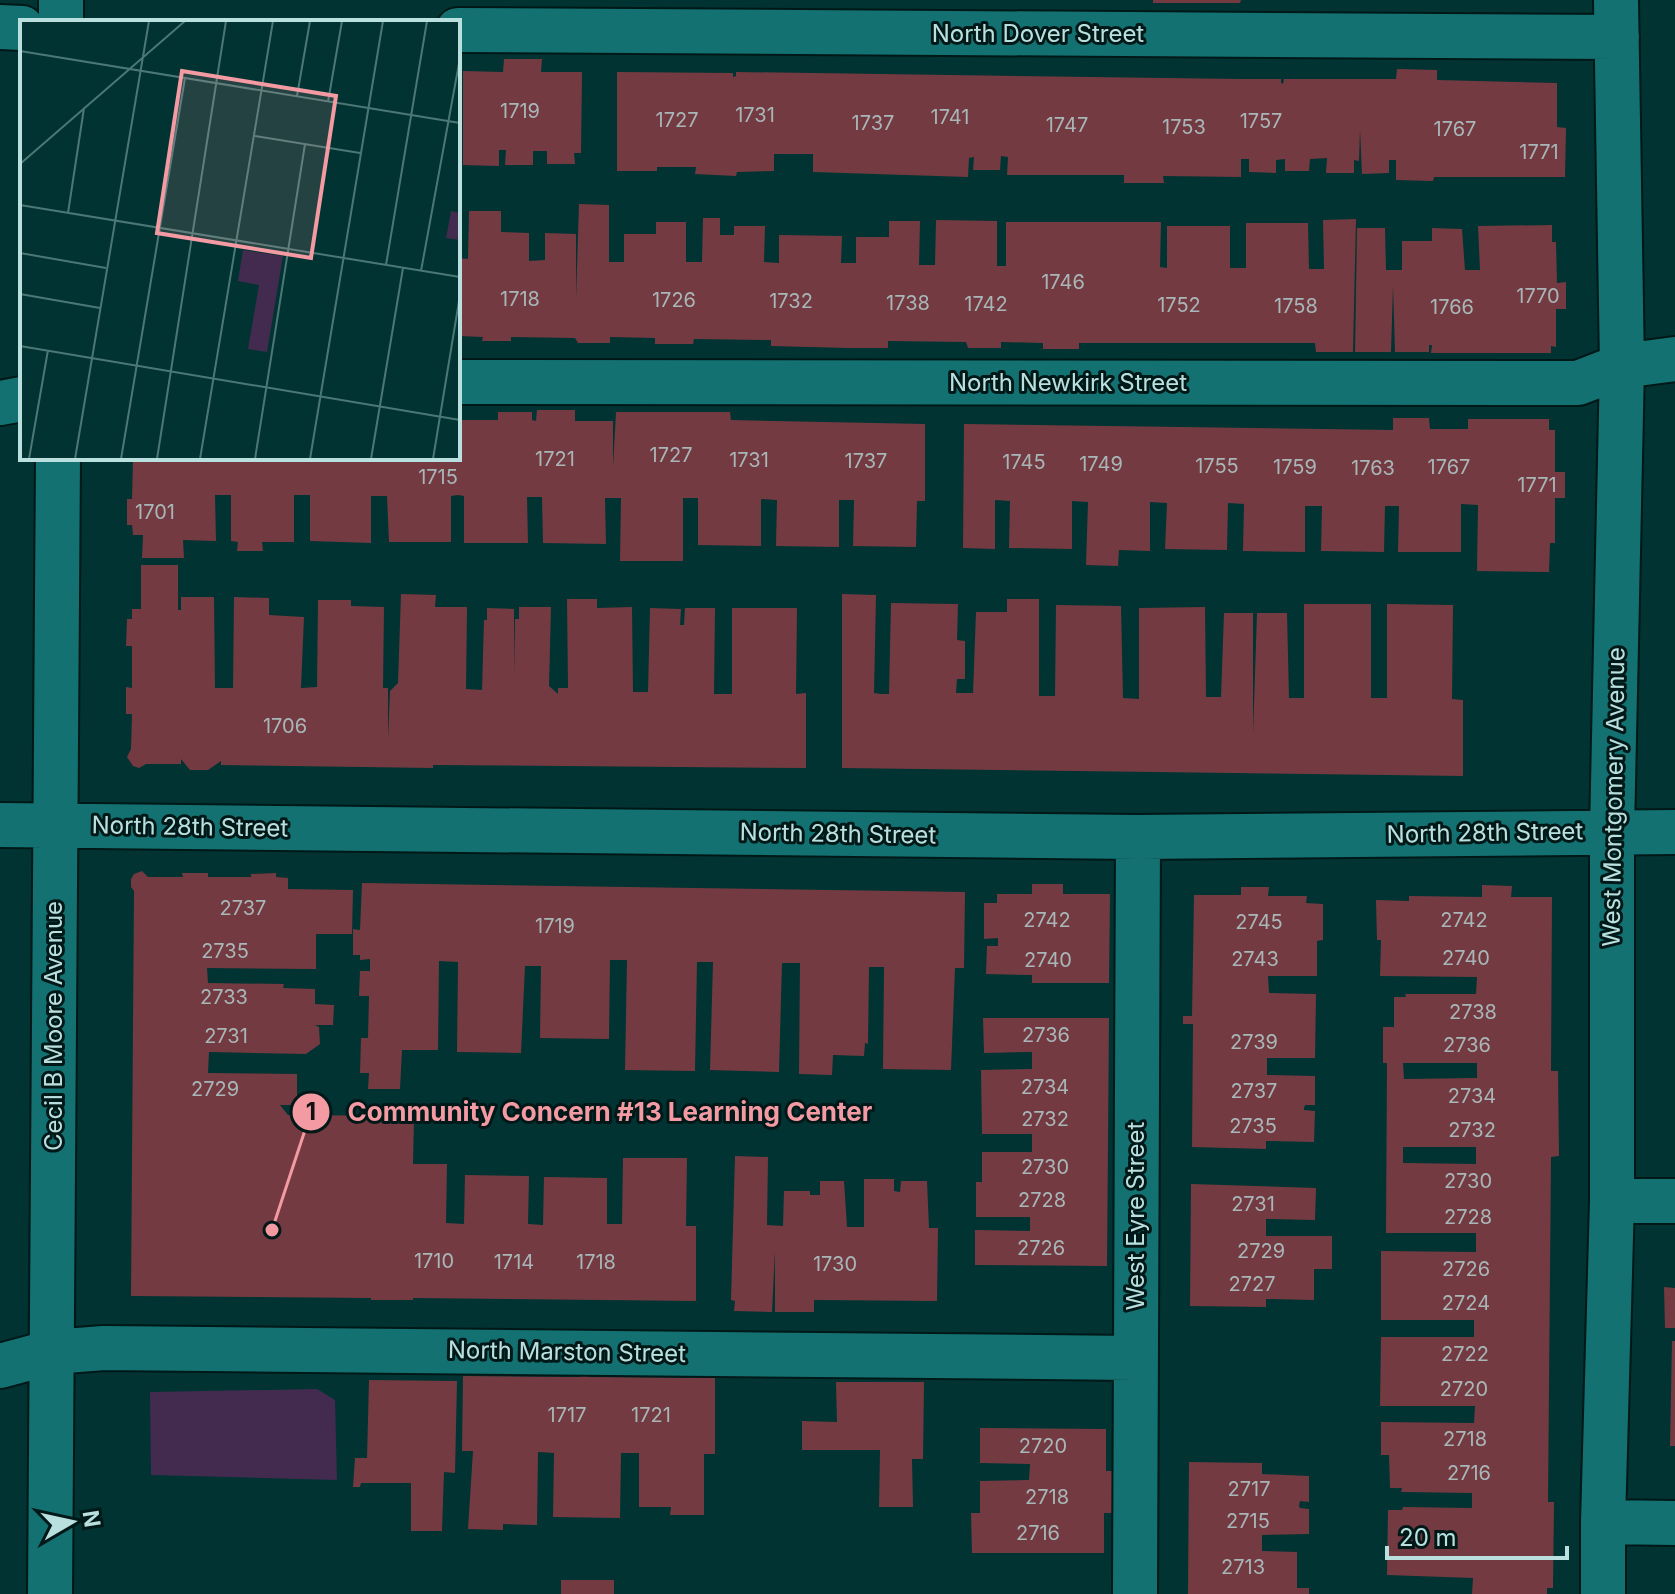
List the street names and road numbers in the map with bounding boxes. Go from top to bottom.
street label: North Dover Street [932,19,1144,48]
street label: North Newkirk Street [949,368,1187,397]
street label: West Montgomery Avenue [1596,647,1631,947]
street label: North 28th Street [91,810,289,843]
street label: North 28th Street [1386,816,1584,849]
street label: North 28th Street [739,817,937,850]
street label: Cecil B Moore Avenue [39,901,68,1151]
street label: West Eyre Street [1121,1122,1150,1310]
street label: North Marston Street [448,1335,686,1368]

